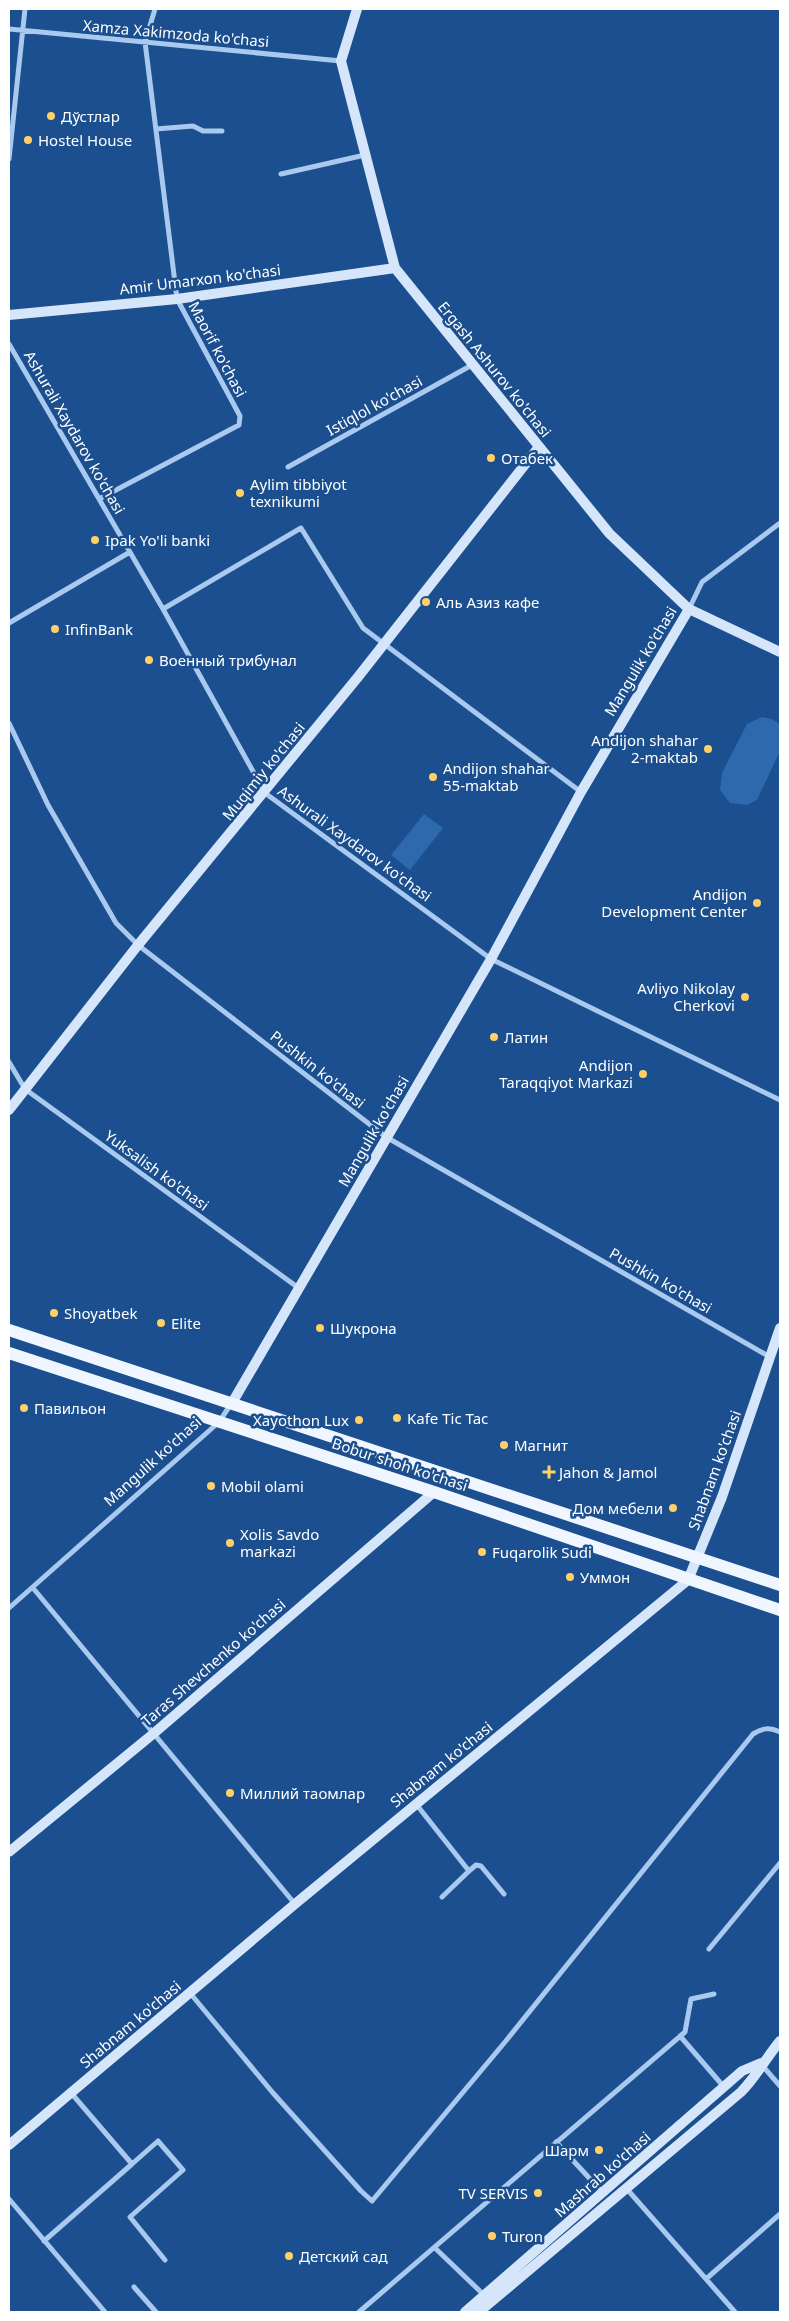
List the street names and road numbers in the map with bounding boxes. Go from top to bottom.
street label: Xamza Xakimzoda ko'chasi [82,15,270,51]
street label: Amir Umarxon ko'chasi [118,259,282,299]
street label: Ergash Ashurov ko'chasi [434,297,556,441]
street label: Maorif ko'chasi [184,298,252,400]
street label: Ashurali Xaydarov ko'chasi [20,347,130,517]
street label: Istiqlol ko'chasi [322,370,426,440]
street label: Mangulik ko'chasi [599,602,681,720]
street label: Muqimiy ko'chasi [217,718,309,824]
street label: Ashurali Xaydarov ko'chasi [274,780,436,906]
street label: Pushkin ko'chasi [266,1026,370,1112]
street label: Mangulik ko'chasi [333,1072,413,1190]
street label: Yuksalish ko'chasi [101,1125,213,1215]
street label: Pushkin ko'chasi [606,1243,716,1317]
street label: Shabnam ko'chasi [683,1407,745,1533]
street label: Mangulik ko'chasi [99,1412,205,1510]
street label: Bobur shoh ko'chasi [330,1433,470,1495]
street label: Taras Shevchenko ko'chasi [137,1594,289,1730]
street label: Shabnam ko'chasi [386,1717,496,1811]
street label: Shabnam ko'chasi [75,1976,185,2072]
street label: Mashrab ko'chasi [550,2127,654,2221]

